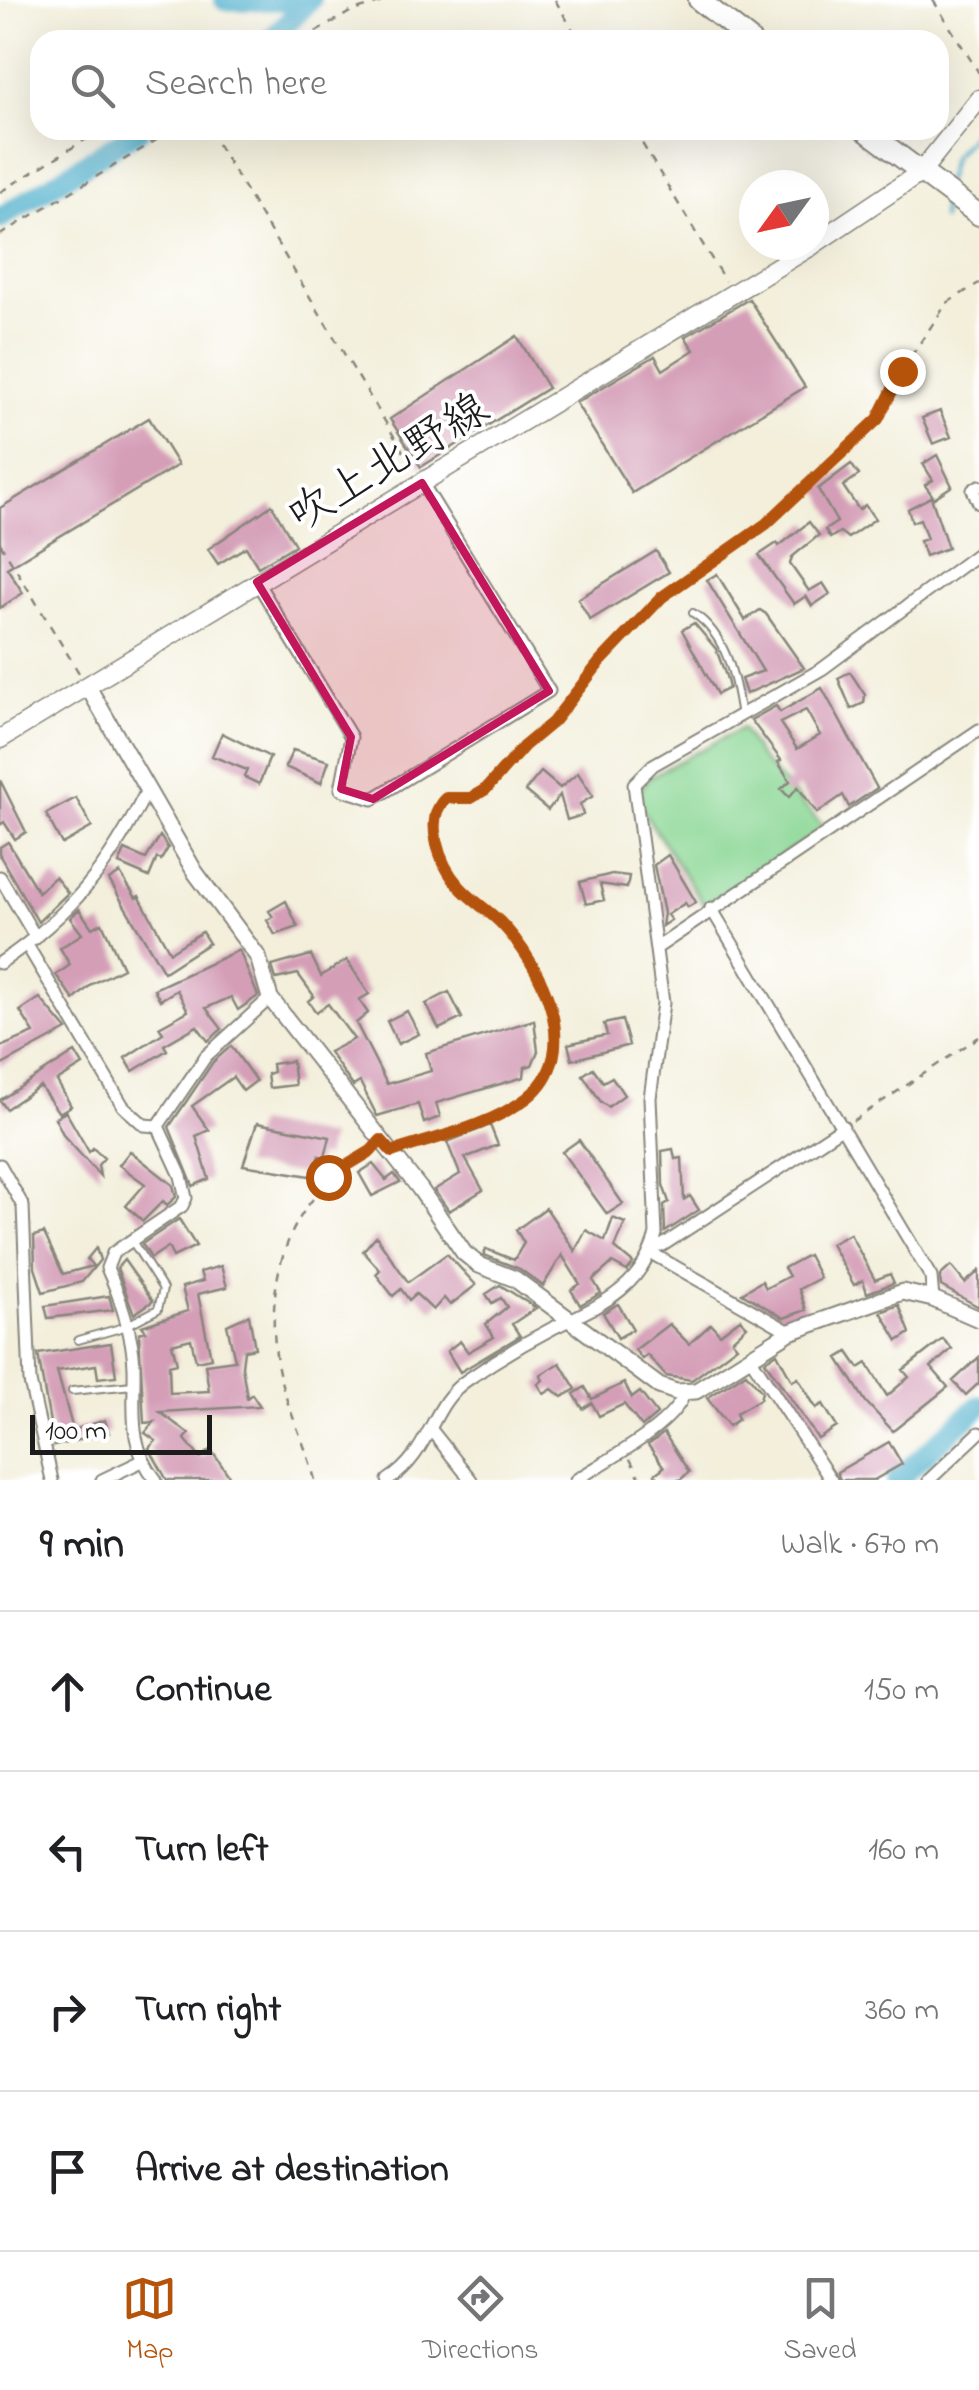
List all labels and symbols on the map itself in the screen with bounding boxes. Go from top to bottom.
north arrow [739,170,829,260]
route end [880,349,926,395]
street label: 吹上北野線 [276,378,503,551]
route start [306,1155,352,1201]
scale bar [30,1410,212,1454]

